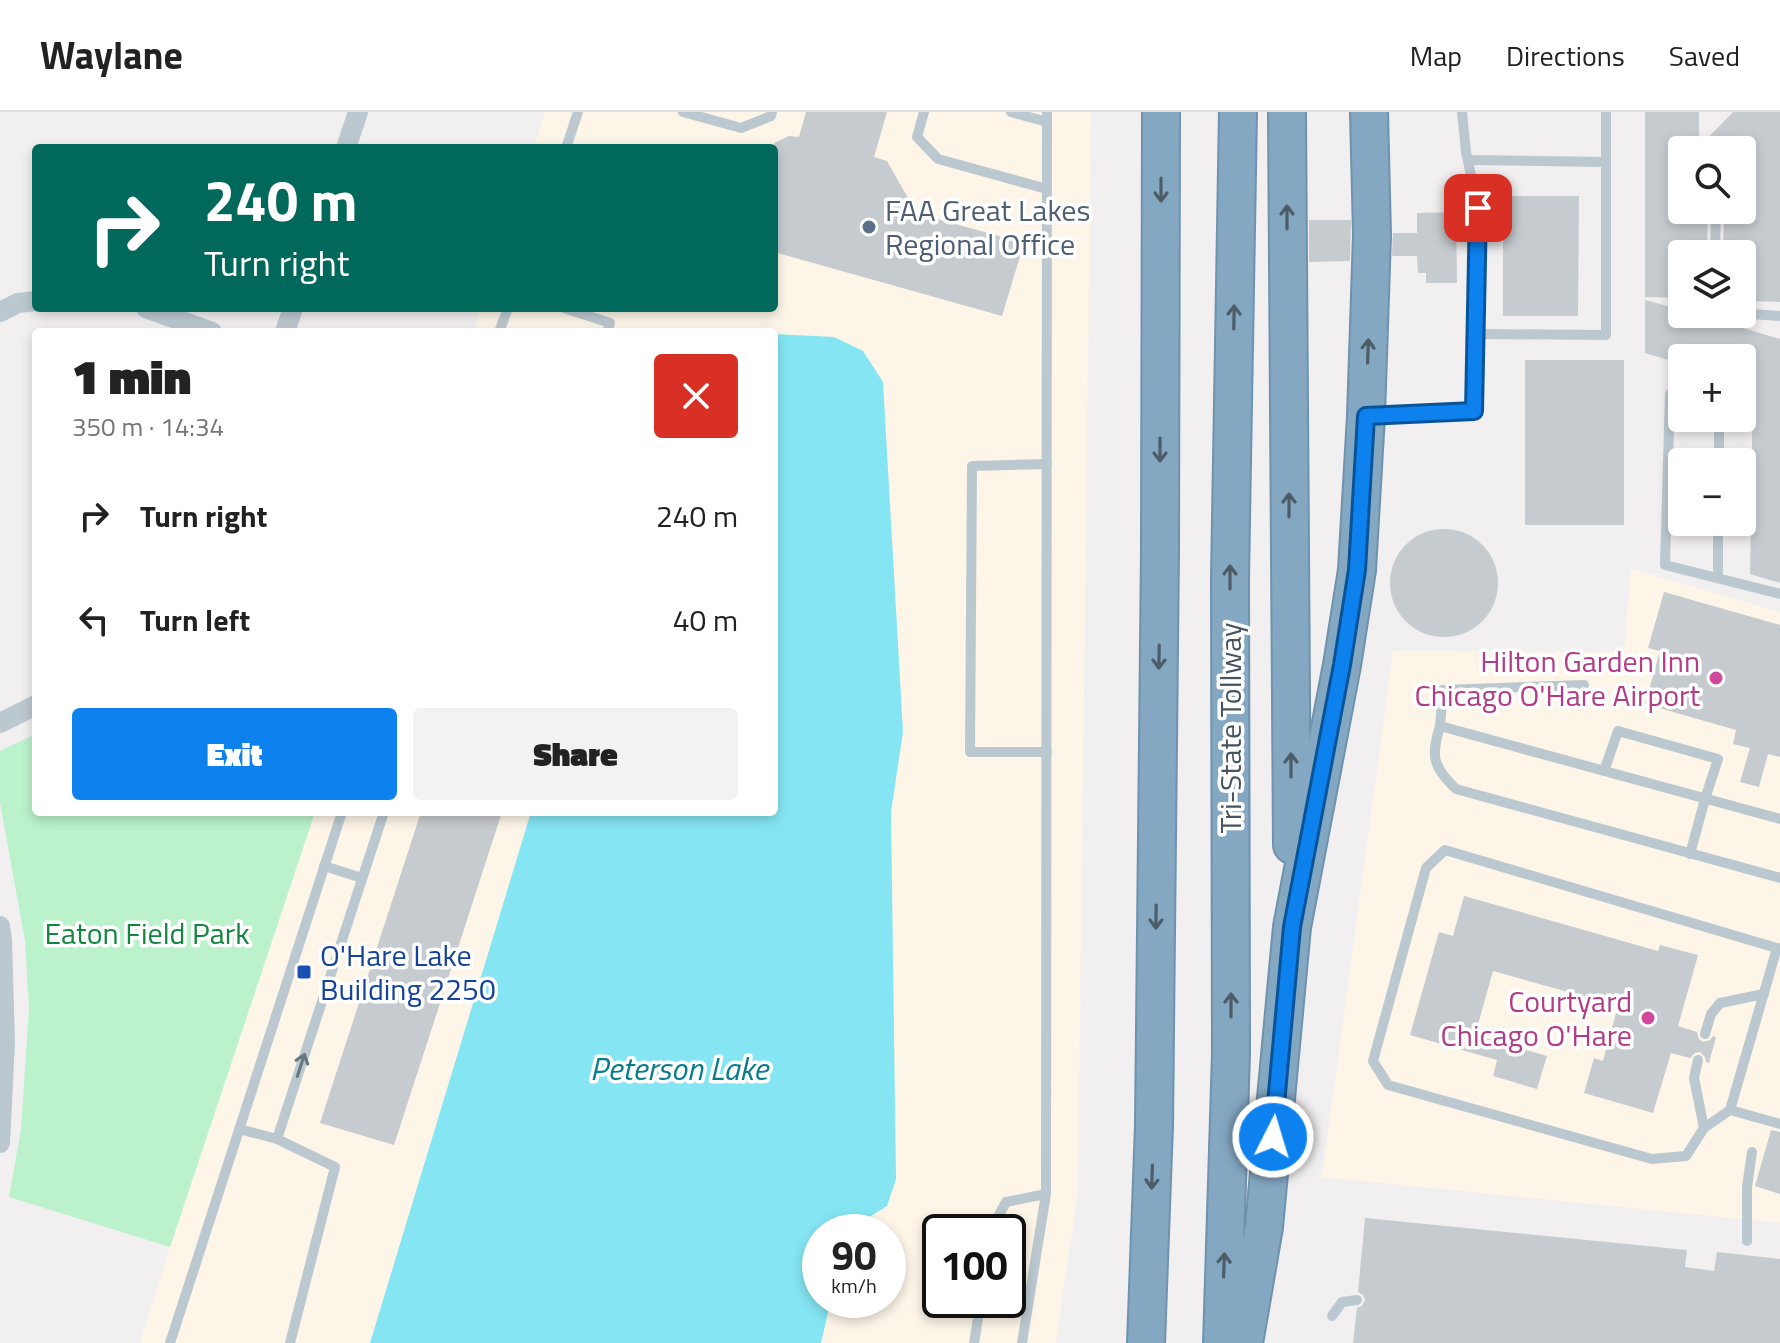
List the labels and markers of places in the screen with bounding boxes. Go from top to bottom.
pin [1444,174,1512,242]
place label: FAA Great Lakes Regional Office [885,187,1090,267]
marker: FAA Great Lakes Regional Office [860,218,878,236]
place label: Hilton Garden Inn Chicago O'Hare Airport [1414,638,1700,718]
marker: Hilton Garden Inn Chicago O'Hare Airport [1707,669,1725,687]
place label: O'Hare Lake Building 2250 [320,932,496,1012]
marker: O'Hare Lake Building 2250 [295,963,313,981]
place label: Courtyard Chicago O'Hare [1440,978,1632,1058]
marker: Courtyard Chicago O'Hare [1639,1009,1657,1027]

